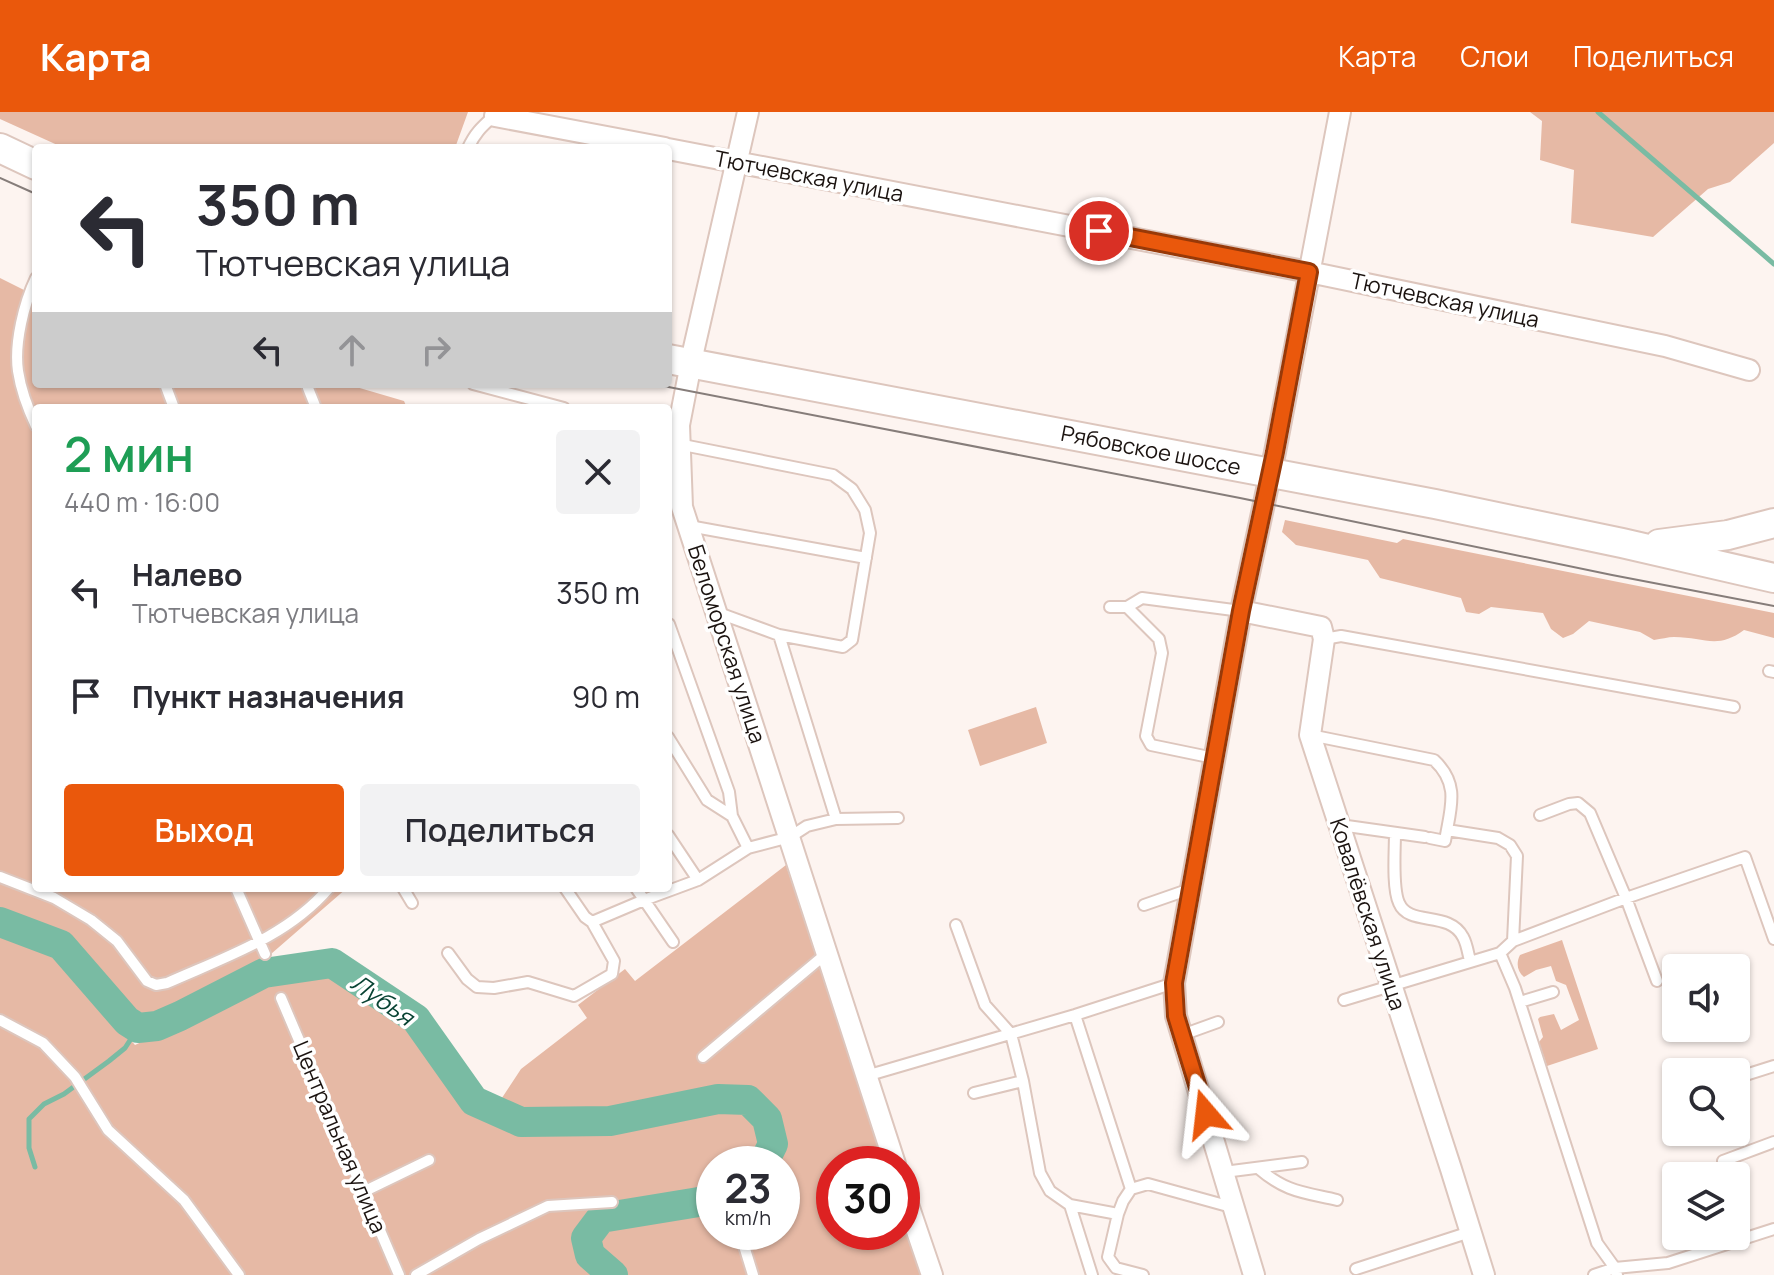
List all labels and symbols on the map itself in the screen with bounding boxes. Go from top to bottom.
street label: Тютчевская улица [712,143,906,209]
pin [1065,197,1133,265]
street label: Тютчевская улица [1348,265,1542,335]
street label: Рябовское шоссе [1058,418,1244,482]
street label: Беломорская улица [681,541,773,747]
street label: Ковалёвская улица [1323,814,1413,1014]
water label: Лубья [345,966,422,1033]
street label: Центральная улица [286,1036,394,1238]
position arrow [1164,1072,1248,1156]
speed limit sign: 30 [816,1146,920,1250]

